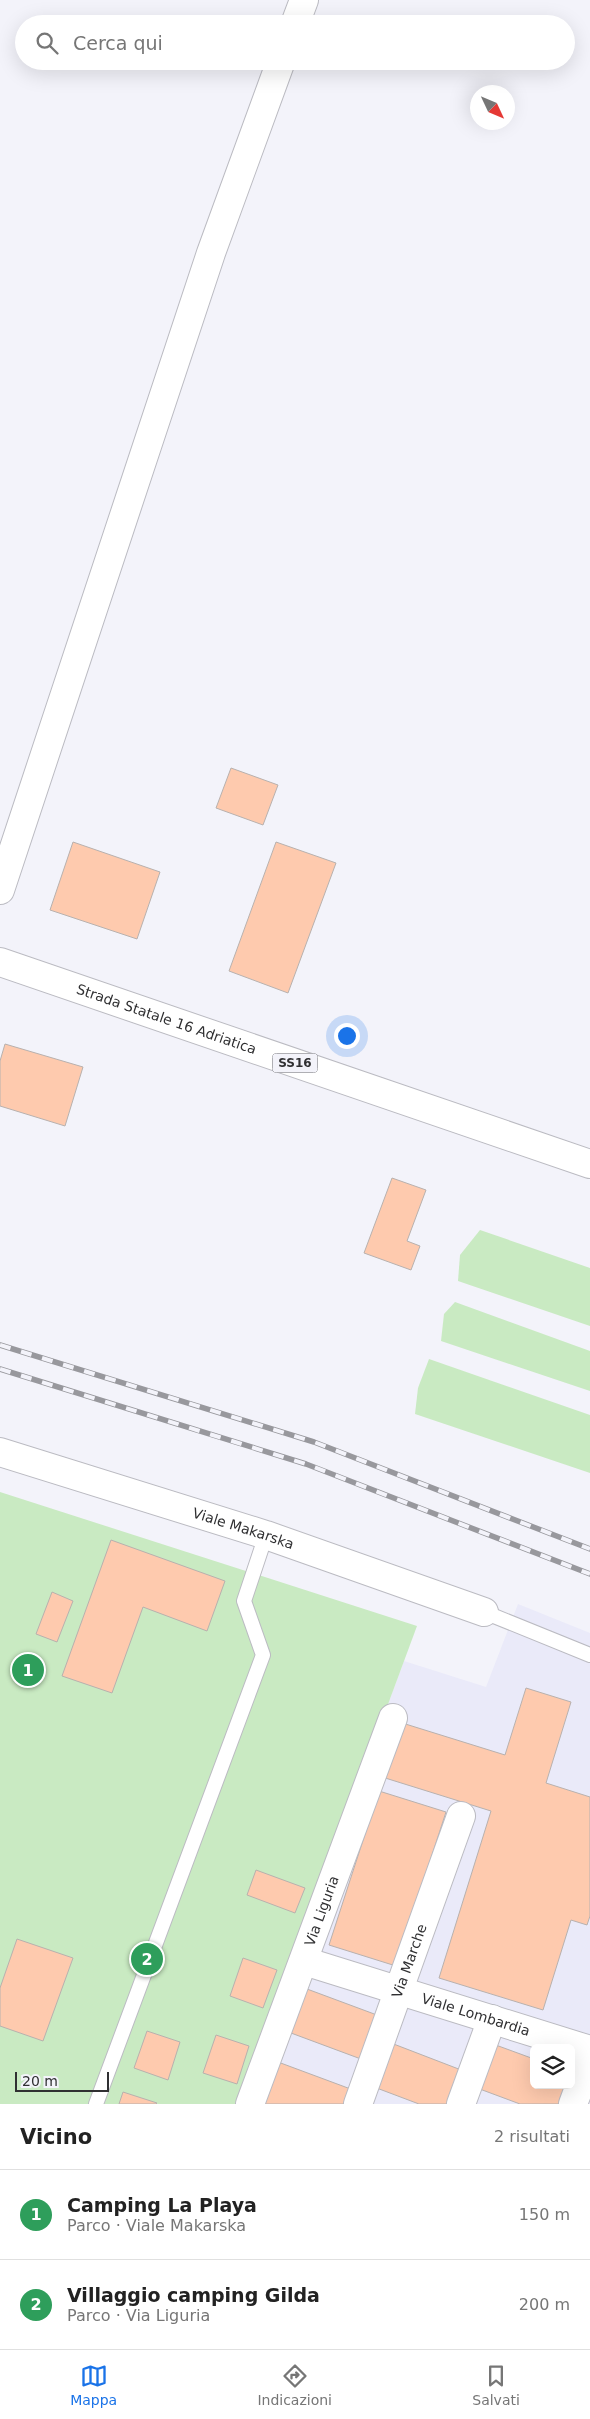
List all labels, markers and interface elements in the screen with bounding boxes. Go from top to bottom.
search box [15,15,575,70]
icon: search [33,29,61,57]
text: Cerca qui [73,32,163,54]
north arrow [470,85,515,130]
street label: Strada Statale 16 Adriatica [74,981,259,1057]
your location [334,1023,360,1049]
road number: SS16 [272,1054,318,1072]
street label: Viale Makarska [191,1505,296,1552]
pin: 1 [12,1651,44,1689]
street label: Via Liguria [301,1873,342,1948]
street label: Via Marche [389,1922,430,2000]
pin: 2 [131,1940,163,1978]
street label: Viale Lombardia [420,1990,532,2039]
map controls [530,2044,575,2089]
button: layers [530,2044,575,2089]
scale bar [15,2069,109,2092]
text: 20 m [22,2073,58,2089]
text: Vicino [20,2125,92,2149]
text: 2 risultati [494,2127,570,2146]
text: Camping La Playa [67,2194,257,2216]
text: 1 [30,2205,42,2224]
text: 150 m [519,2205,570,2224]
text: Parco · Viale Makarska [67,2216,246,2235]
text: Villaggio camping Gilda [67,2284,320,2306]
text: 2 [30,2295,42,2314]
text: 200 m [519,2295,570,2314]
text: Parco · Via Liguria [67,2306,210,2325]
tab: Mappa [70,2362,117,2408]
tab: Indicazioni [257,2362,332,2408]
tab: Salvati [472,2362,520,2408]

